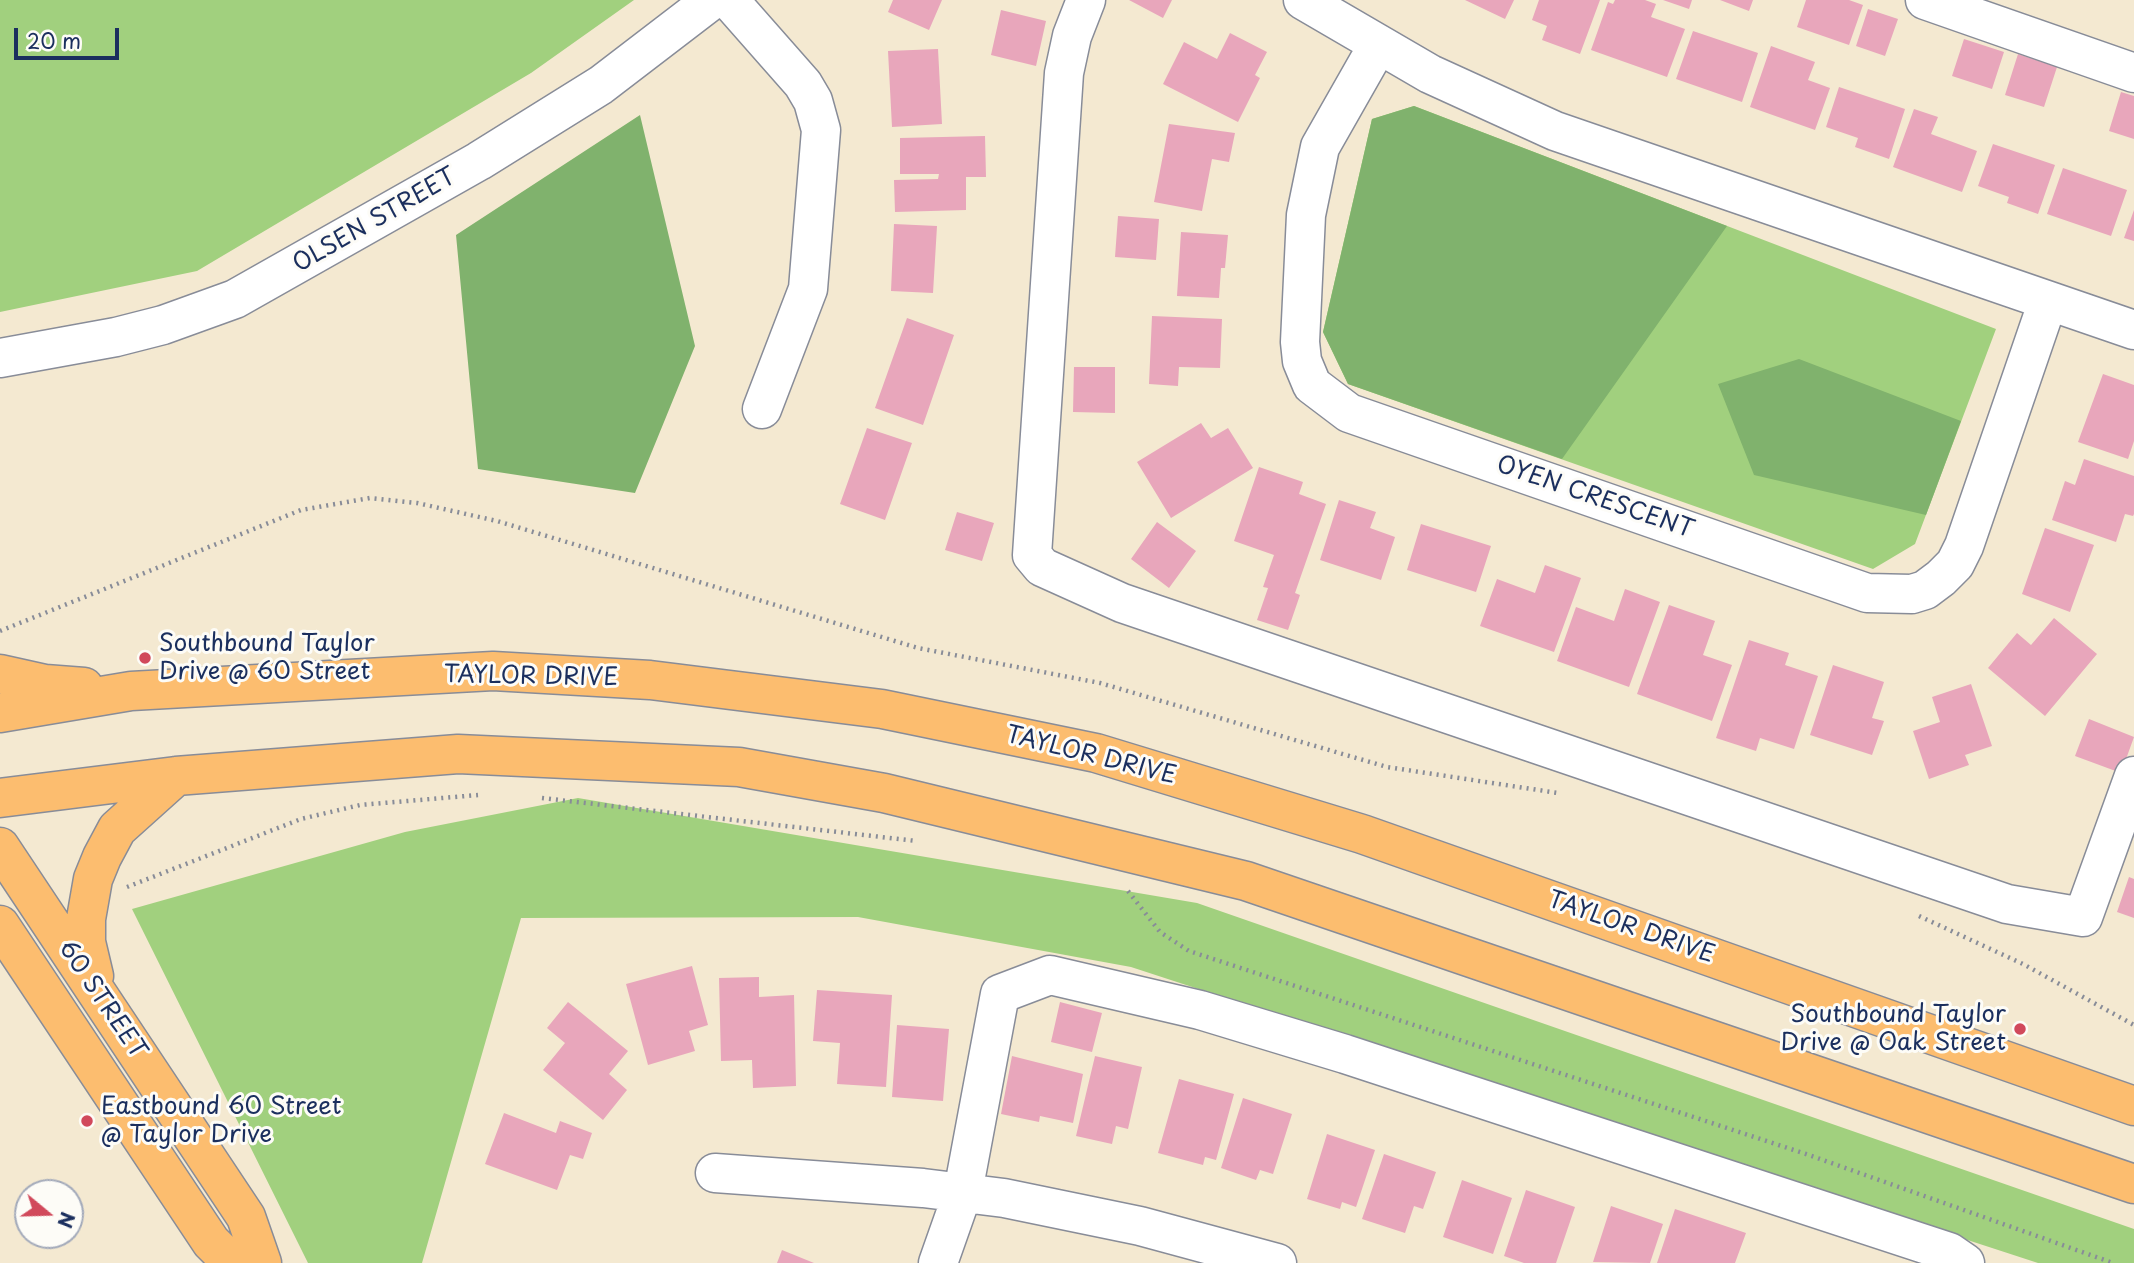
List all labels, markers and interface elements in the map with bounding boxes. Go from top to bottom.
scale bar [18,14,122,58]
text: 20 m [27,24,81,56]
street label: OLSEN STREET [288,163,462,279]
street label: OYEN CRESCENT [1493,451,1697,545]
place label: Southbound Taylor Drive @ 60 Street [159,630,375,686]
marker: Southbound Taylor Drive @ 60 Street [137,650,153,666]
street label: TAYLOR DRIVE [444,661,618,693]
street label: TAYLOR DRIVE [1003,721,1179,791]
street label: TAYLOR DRIVE [1544,886,1718,970]
street label: 60 STREET [52,935,152,1065]
place label: Southbound Taylor Drive @ Oak Street [1780,1001,2006,1057]
marker: Southbound Taylor Drive @ Oak Street [2012,1021,2028,1037]
place label: Eastbound 60 Street @ Taylor Drive [101,1093,341,1149]
marker: Eastbound 60 Street @ Taylor Drive [79,1113,95,1129]
north arrow [14,1179,84,1249]
text: N [51,1209,83,1232]

